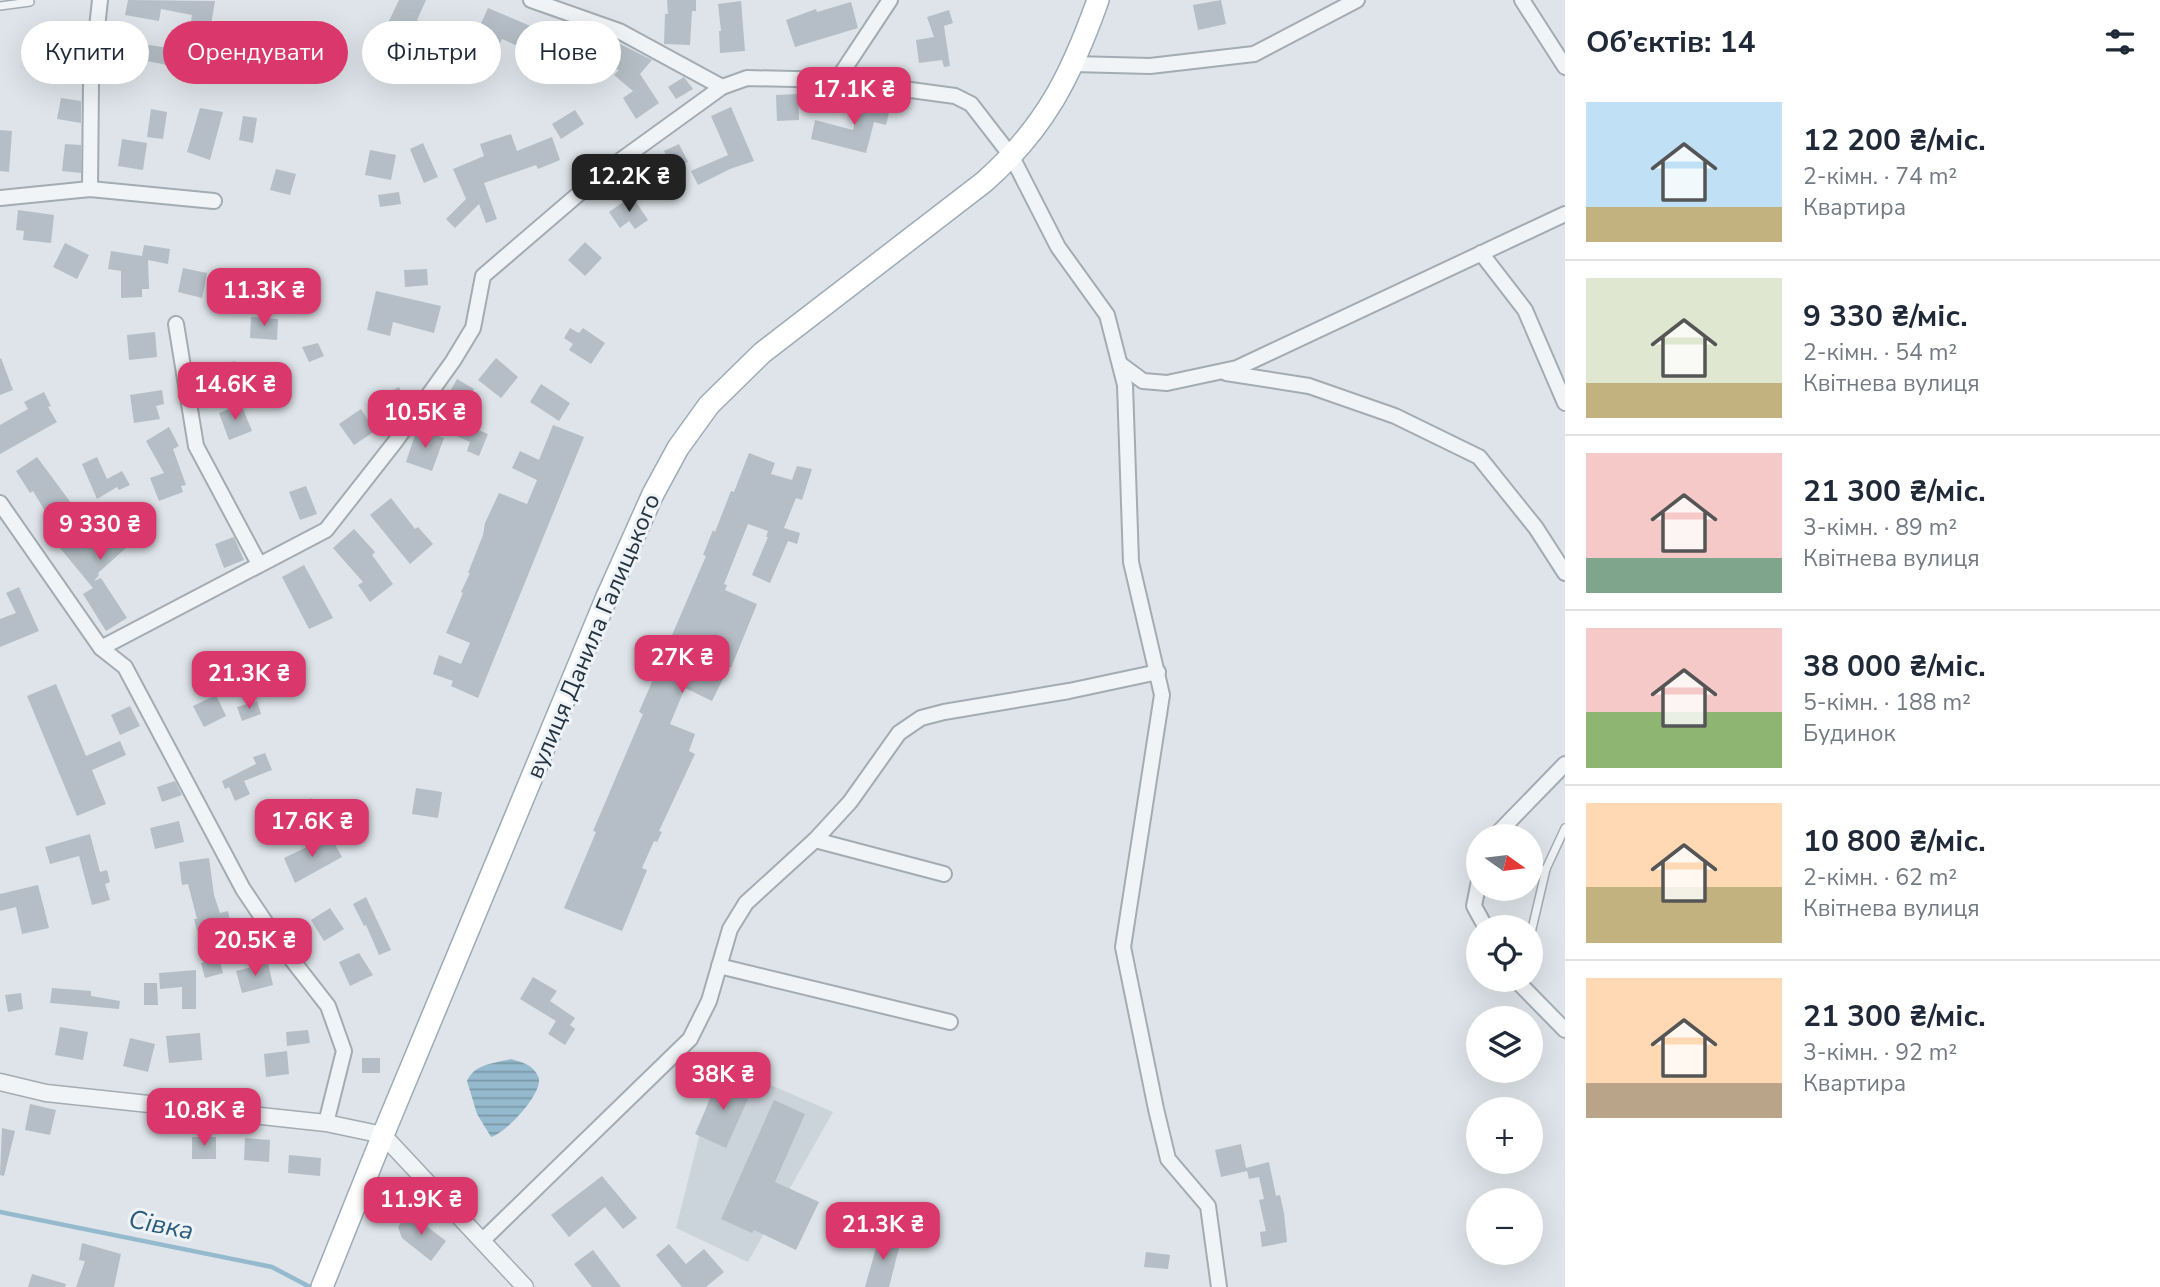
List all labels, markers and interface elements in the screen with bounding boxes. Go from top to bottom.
chip: Купити [21,21,149,84]
chip: Орендувати [163,21,348,84]
chip: Фільтри [362,21,501,84]
chip: Нове [515,21,621,84]
text: Об’єктів: 14 [1586,22,1756,63]
icon: filters [2101,23,2139,61]
pin: 17.1K ₴ [789,68,919,127]
text: 17.1K ₴ [813,74,895,105]
text: 12 200 ₴/міс. [1803,120,1986,161]
icon: home [1642,130,1726,214]
pin: 12.2K ₴ [564,154,694,214]
text: 12.2K ₴ [588,161,670,192]
text: 2-кімн. · 74 m² [1803,161,1957,192]
text: Квартира [1803,192,1906,223]
pin: 11.3K ₴ [199,268,329,328]
text: 11.3K ₴ [223,275,305,306]
text: 9 330 ₴/міс. [1803,296,1968,337]
icon: home [1642,306,1726,390]
text: 2-кімн. · 54 m² [1803,337,1957,368]
pin: 14.6K ₴ [170,362,300,422]
text: Квітнева вулиця [1803,368,1980,399]
text: 14.6K ₴ [194,369,276,400]
pin: 10.5K ₴ [360,391,490,450]
text: 10.5K ₴ [384,397,466,428]
text: 21 300 ₴/міс. [1803,471,1986,512]
icon: home [1642,481,1726,565]
street label: вулиця Данила Галицького [518,489,668,783]
pin: 9 330 ₴ [35,503,165,562]
text: 9 330 ₴ [59,509,141,540]
text: 3-кімн. · 89 m² [1803,512,1957,543]
text: Квітнева вулиця [1803,543,1980,574]
pin: 27K ₴ [633,636,731,695]
text: 27K ₴ [651,642,713,673]
text: 38 000 ₴/міс. [1803,646,1986,687]
pin: 21.3K ₴ [184,652,314,711]
icon: home [1642,656,1726,740]
text: 21.3K ₴ [208,658,290,689]
text: 5-кімн. · 188 m² [1803,687,1971,718]
text: Будинок [1803,718,1896,749]
pin: 17.6K ₴ [247,800,377,859]
text: 17.6K ₴ [271,806,353,837]
text: 10 800 ₴/міс. [1803,821,1986,862]
north arrow [1466,824,1544,901]
map controls [1466,824,1543,1265]
icon: home [1642,831,1726,915]
text: 2-кімн. · 62 m² [1803,862,1957,893]
text: Квітнева вулиця [1803,893,1980,924]
button: locate [1466,915,1543,992]
pin: 20.5K ₴ [190,918,320,978]
text: 20.5K ₴ [214,925,296,956]
text: 21 300 ₴/міс. [1803,996,1986,1037]
button: layers [1466,1006,1543,1083]
icon: home [1642,1006,1726,1090]
text: 3-кімн. · 92 m² [1803,1037,1957,1068]
pin: 38K ₴ [674,1052,772,1112]
text: 38K ₴ [692,1059,754,1090]
text: Квартира [1803,1068,1906,1099]
pin: 10.8K ₴ [139,1088,269,1148]
text: 10.8K ₴ [163,1095,245,1126]
button: + [1466,1097,1543,1174]
pin: 11.9K ₴ [356,1178,486,1237]
text: 11.9K ₴ [380,1184,462,1215]
button: − [1466,1188,1543,1265]
water label: Сівка [125,1202,197,1248]
pin: 21.3K ₴ [818,1202,948,1262]
text: 21.3K ₴ [842,1209,924,1240]

